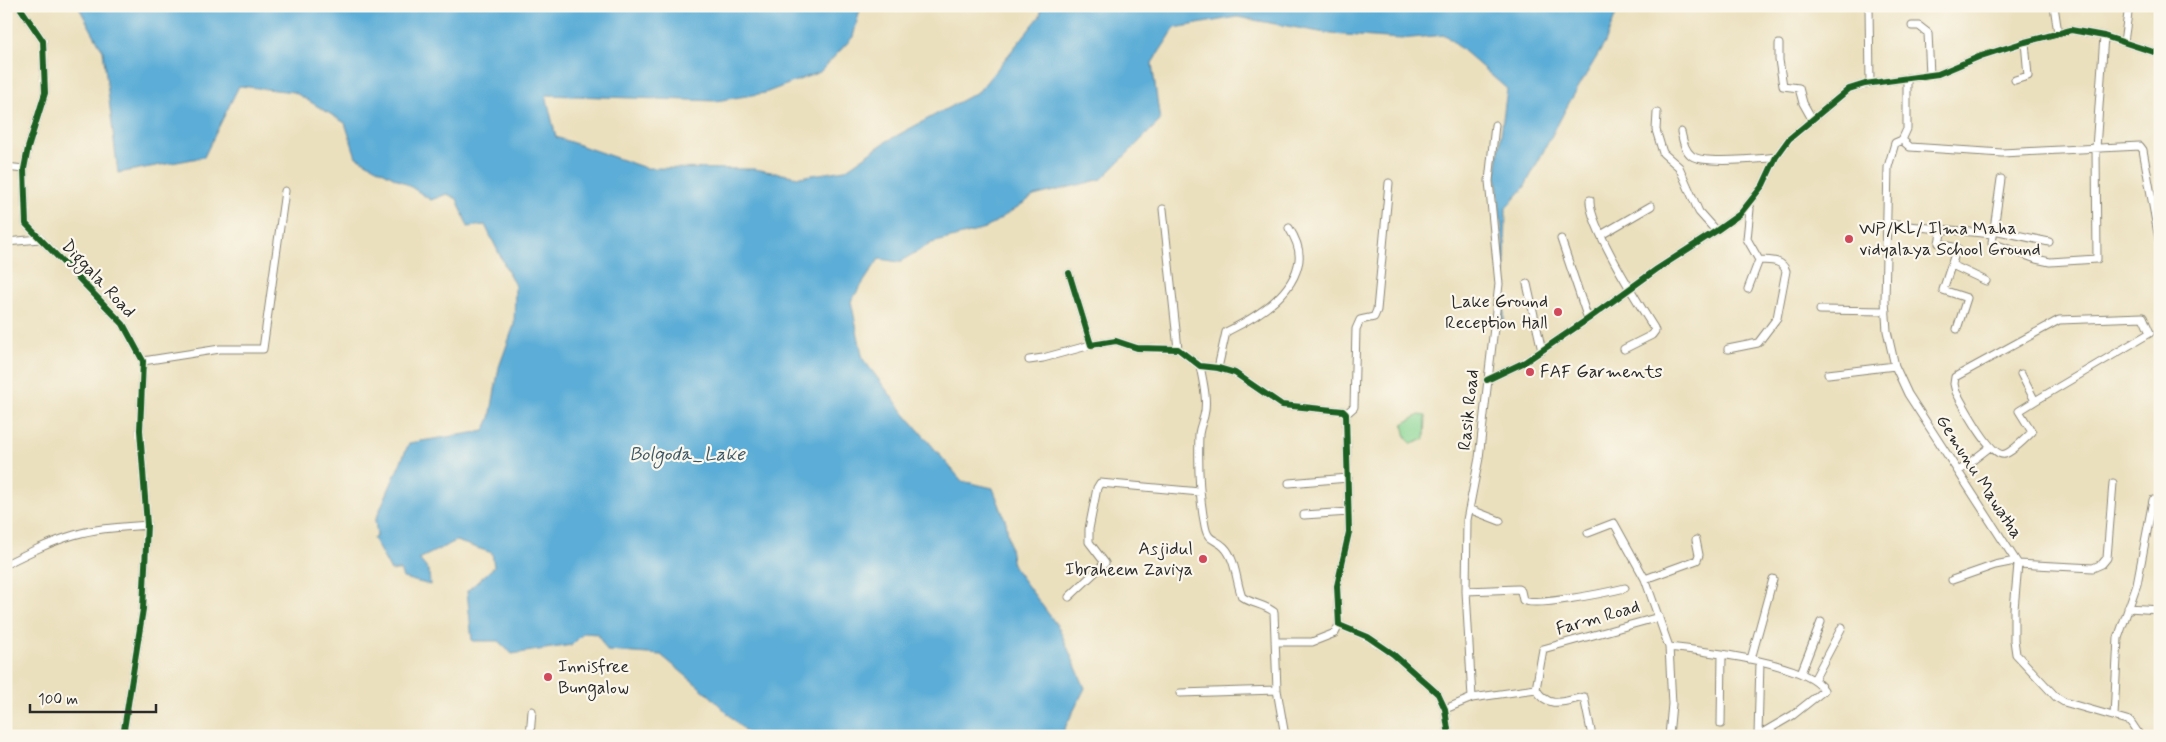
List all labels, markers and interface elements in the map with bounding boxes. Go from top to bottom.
place label: WP/KL/ Ilma Maha vidyalaya School Ground [1859,217,2041,262]
marker: WP/KL/ Ilma Maha vidyalaya School Ground [1843,233,1855,245]
street label: Diggala Road [54,235,140,325]
place label: Lake Ground Reception Hall [1445,290,1548,335]
marker: Lake Ground Reception Hall [1552,306,1564,318]
place label: FAF Garments [1540,360,1663,384]
marker: FAF Garments [1524,366,1536,378]
street label: Rasik Road [1453,368,1485,452]
street label: Gemunu Mawatha [1930,410,2028,544]
water label: Bolgoda_Lake [629,442,746,469]
place label: Asjidul Ibraheem Zaviya [1065,537,1193,582]
marker: Asjidul Ibraheem Zaviya [1197,553,1209,565]
street label: Farm Road [1553,595,1643,641]
place label: Innisfree Bungalow [558,655,629,701]
marker: Innisfree Bungalow [542,671,554,683]
scale bar [30,682,156,714]
text: 100 m [38,690,78,710]

